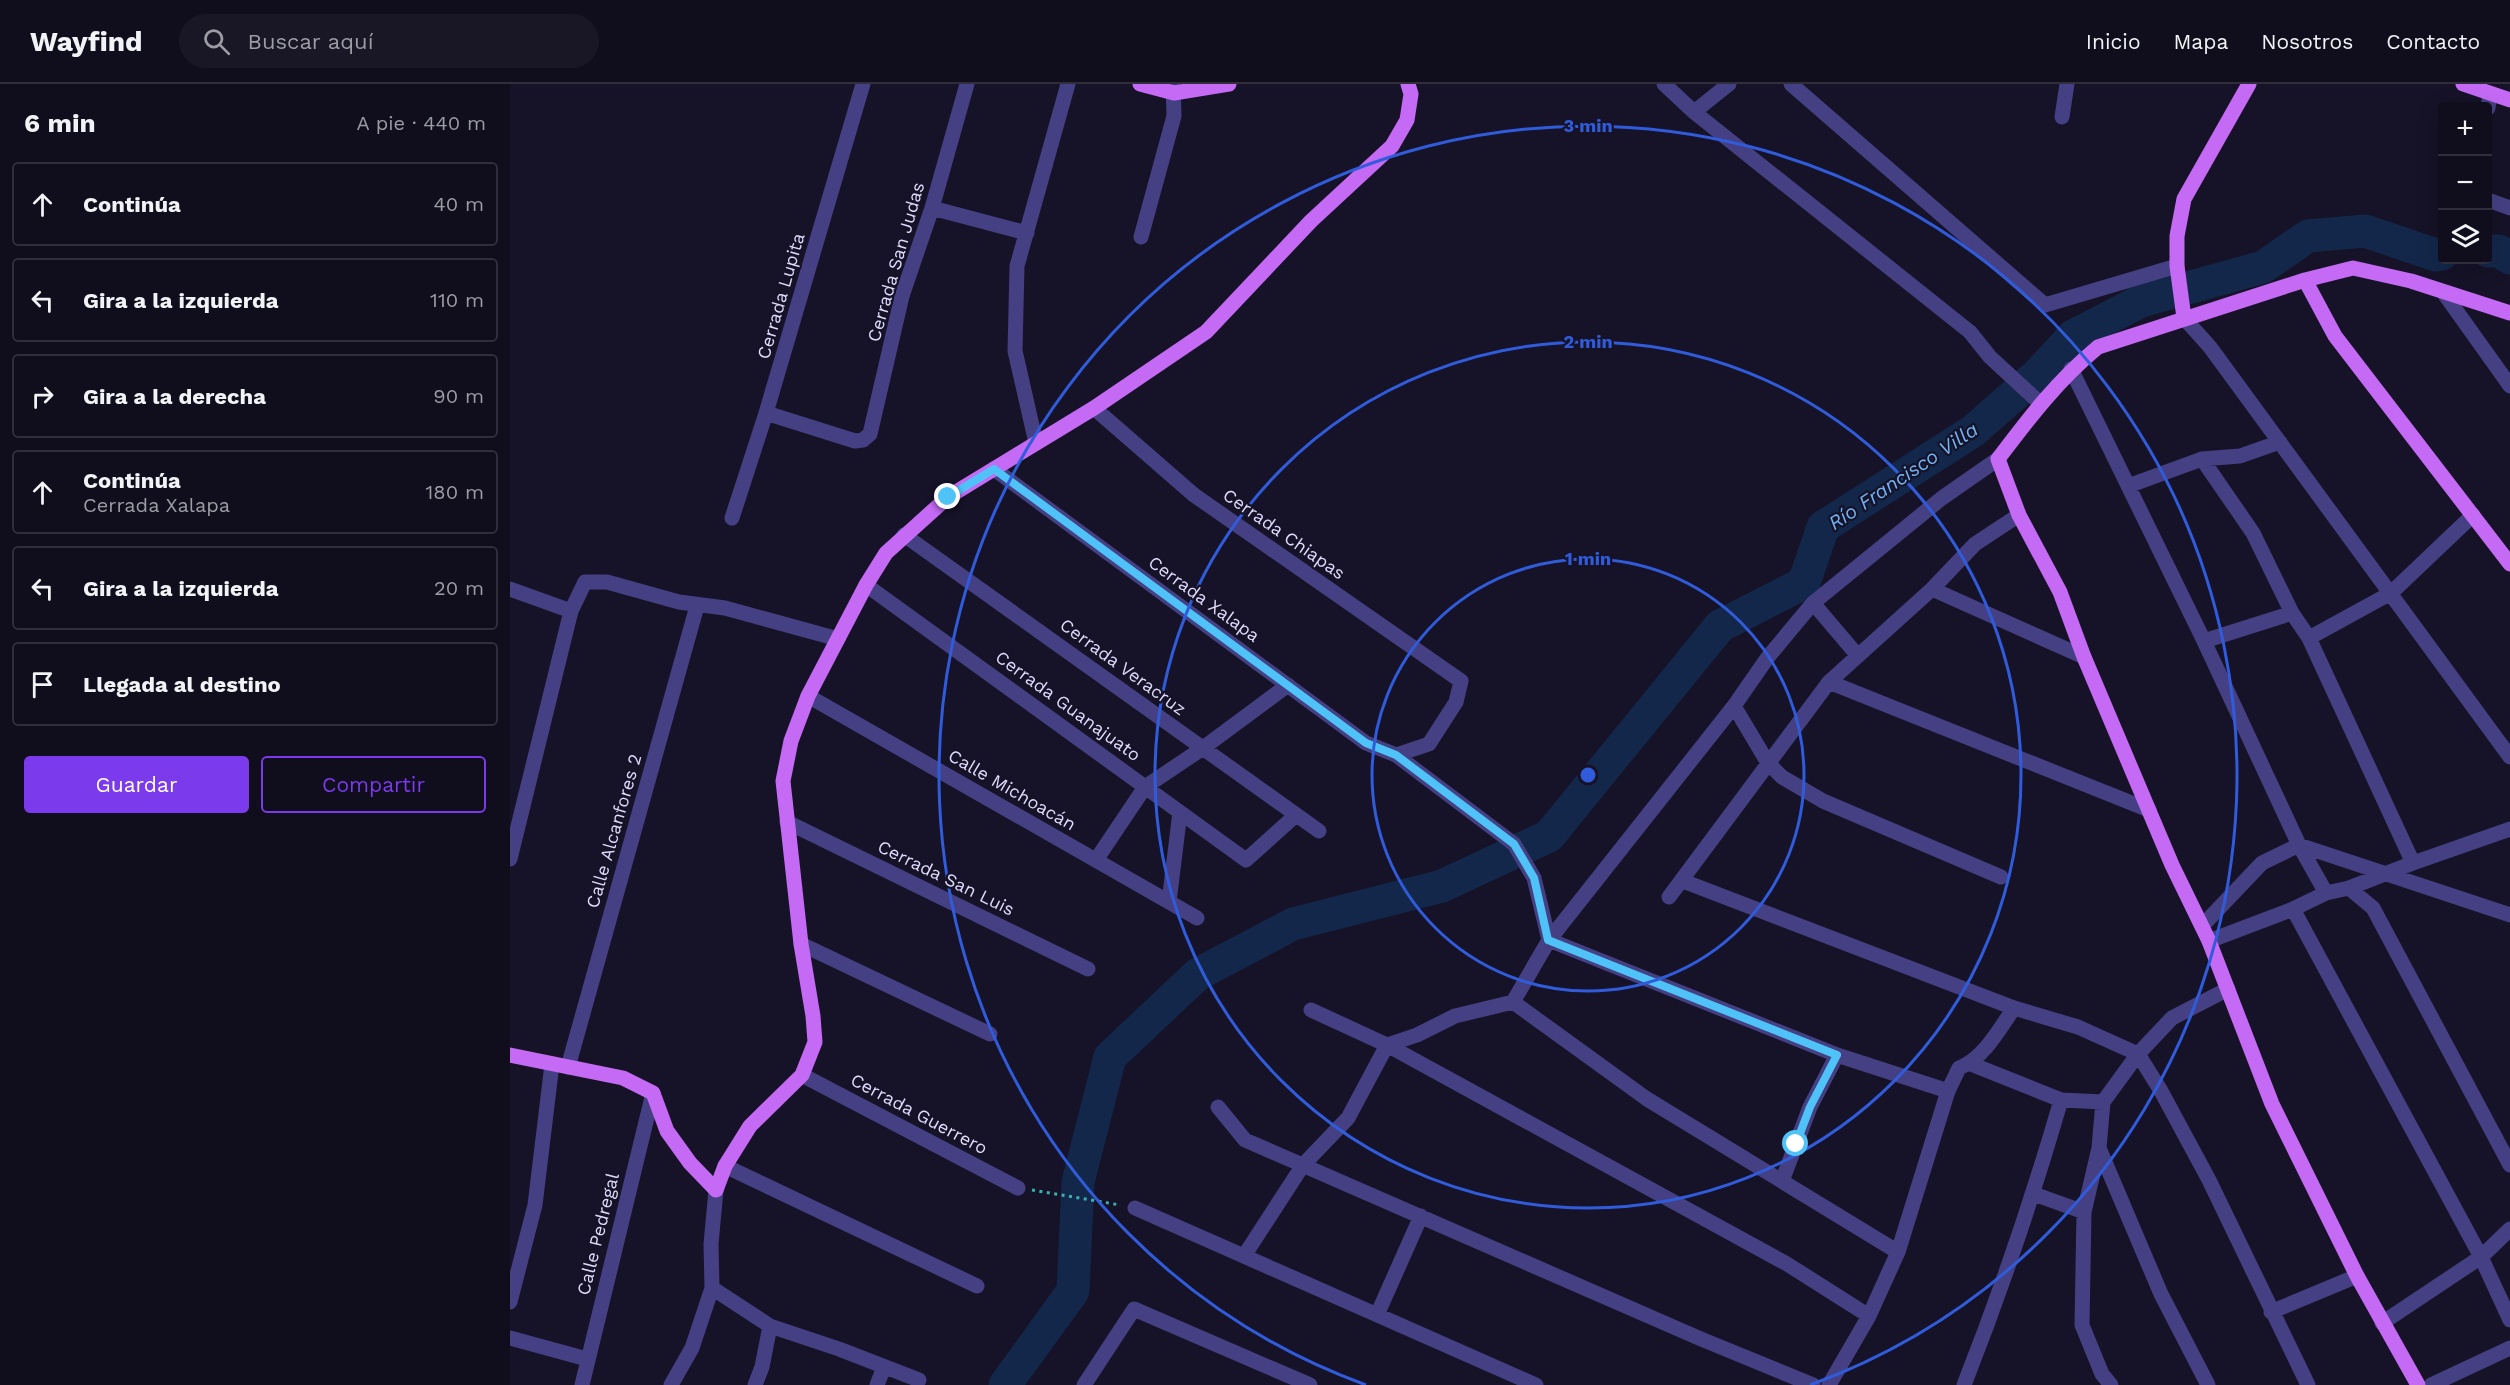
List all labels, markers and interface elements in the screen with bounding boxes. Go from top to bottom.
search box [179,14,599,68]
text: Wayfind [30,25,143,58]
icon: search [200,25,233,58]
text: Buscar aquí [248,29,374,54]
text: Inicio [2086,29,2141,54]
text: Mapa [2174,29,2228,54]
text: Nosotros [2261,29,2353,54]
text: Contacto [2386,29,2480,54]
map controls [2438,102,2492,264]
button: + [2438,102,2492,156]
text: 6 min [24,108,96,138]
text: A pie · 440 m [356,111,486,135]
text: 3 min [1563,115,1613,136]
button: − [2438,156,2492,210]
street label: Cerrada San Judas [863,180,928,344]
icon: ahead [26,188,59,221]
text: Continúa [83,192,181,217]
text: 40 m [433,192,484,216]
button: layers [2438,210,2492,264]
street label: Cerrada Lupita [753,230,809,361]
icon: left [26,284,59,317]
text: Gira a la izquierda [83,288,279,313]
text: 110 m [430,288,484,312]
text: 2 min [1563,331,1613,352]
icon: right [26,380,59,413]
text: Gira a la derecha [83,384,266,409]
text: 90 m [433,384,484,408]
water label: Río Francisco Villa [1824,417,1982,535]
text: Continúa [83,468,181,493]
icon: ahead [26,476,59,509]
text: 180 m [426,480,484,504]
route end [934,483,960,509]
street label: Cerrada Chiapas [1219,484,1349,583]
text: Cerrada Xalapa [83,493,230,517]
text: 1 min [1565,548,1611,569]
street label: Cerrada Xalapa [1145,551,1264,646]
icon: left [26,572,59,605]
text: Gira a la izquierda [83,576,279,601]
text: 20 m [434,576,484,600]
street label: Cerrada Veracruz [1056,614,1190,719]
street label: Cerrada Guanajuato [992,646,1145,765]
icon: arrive [26,668,59,701]
text: Llegada al destino [83,672,281,697]
street label: Calle Michoacán [945,745,1080,835]
street label: Calle Alcanfores 2 [581,751,646,910]
button: Guardar [24,756,249,813]
button: Compartir [261,756,486,813]
centre of rings [1578,765,1598,785]
street label: Cerrada San Luis [875,835,1018,920]
street label: Cerrada Guerrero [847,1069,991,1158]
route start [1782,1130,1808,1156]
street label: Calle Pedregal [572,1170,623,1297]

